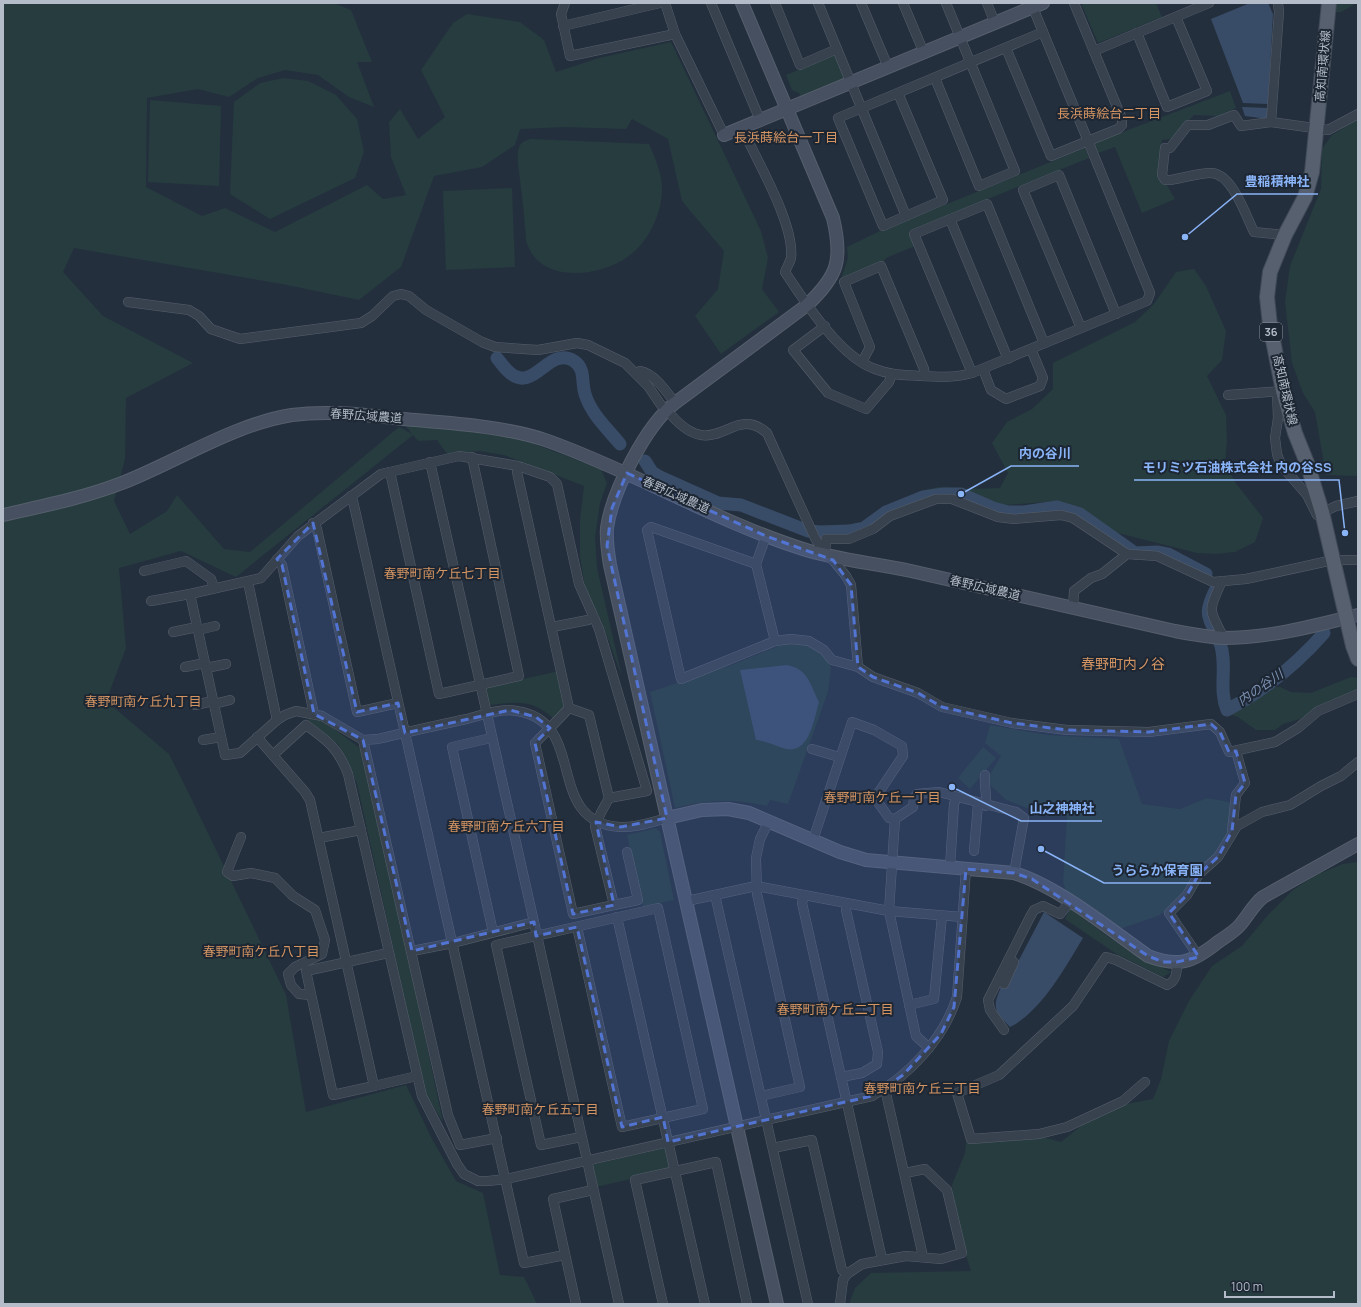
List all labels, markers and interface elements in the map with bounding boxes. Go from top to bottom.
street label: 高知南環状線 [1311,29,1334,103]
district label: 長浜蒔絵台二丁目 [1057,104,1161,122]
district label: 長浜蒔絵台一丁目 [734,128,838,146]
callout: 豊稲積神社 [1237,169,1318,194]
text: 豊稲積神社 [1244,172,1310,190]
road number: 36 [1260,323,1282,341]
street label: 高知南環状線 [1269,353,1302,427]
street label: 春野広域農道 [330,405,403,426]
callout: 内の谷川 [1011,441,1079,466]
text: 内の谷川 [1019,444,1071,462]
callout: モリミツ石油株式会社 内の谷SS [1134,455,1339,480]
text: モリミツ石油株式会社 内の谷SS [1143,458,1332,476]
street label: 春野広域農道 [640,472,713,517]
district label: 春野町南ケ丘七丁目 [383,564,501,582]
street label: 春野広域農道 [948,571,1022,604]
district label: 春野町内ノ谷 [1081,654,1165,673]
water label: 内の谷川 [1234,664,1288,709]
district label: 春野町南ケ丘九丁目 [84,692,202,710]
district label: 春野町南ケ丘一丁目 [823,788,941,806]
callout: 山之神神社 [1021,796,1102,821]
text: 山之神神社 [1029,799,1095,817]
district label: 春野町南ケ丘六丁目 [447,817,565,835]
callout: うららか保育園 [1104,858,1211,883]
text: うららか保育園 [1111,861,1203,879]
district label: 春野町南ケ丘八丁目 [202,942,320,960]
district label: 春野町南ケ丘二丁目 [776,1000,894,1018]
district label: 春野町南ケ丘三丁目 [863,1079,981,1097]
district label: 春野町南ケ丘五丁目 [481,1100,599,1118]
scale bar [1225,1273,1334,1299]
text: 100 m [1231,1278,1263,1295]

